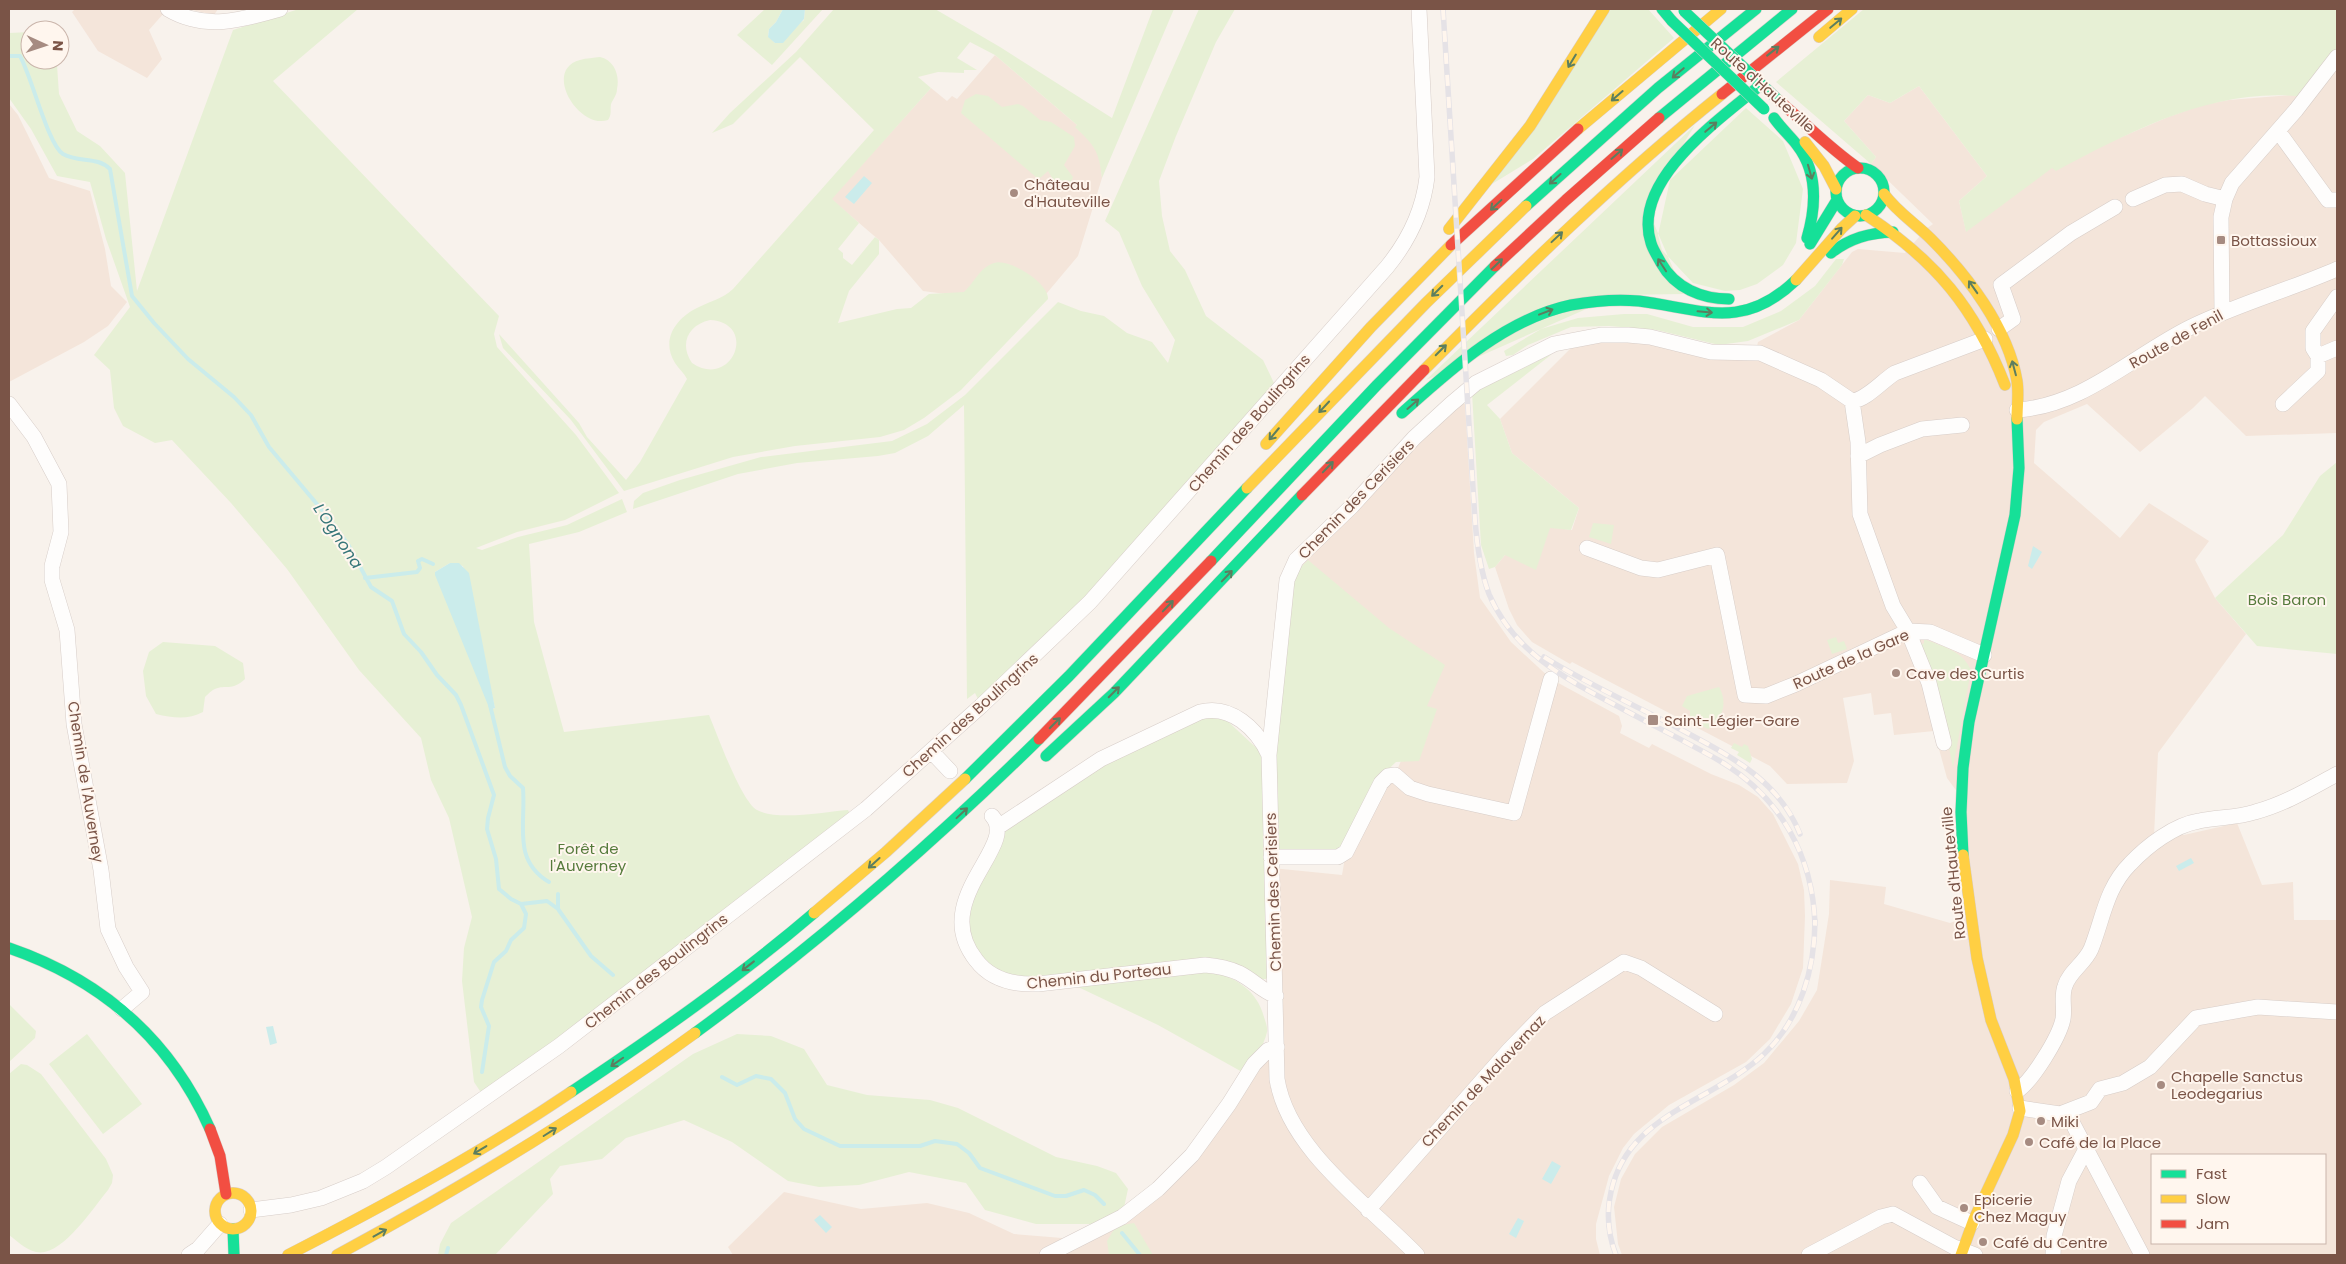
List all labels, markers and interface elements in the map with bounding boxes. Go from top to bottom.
one-way arrow [1829,17,1842,28]
north arrow [20,20,70,70]
street label: Route d'Hauteville [1706,33,1820,137]
text: N [48,40,68,51]
one-way arrow [1767,46,1780,57]
one-way arrow [1567,54,1577,68]
one-way arrow [1671,67,1684,78]
one-way arrow [1610,90,1623,101]
one-way arrow [1705,122,1718,133]
one-way arrow [1610,149,1623,160]
one-way arrow [1806,164,1816,180]
one-way arrow [1548,173,1561,185]
place label: Château d'Hauteville [1024,174,1110,212]
marker: Château d'Hauteville [1008,187,1020,199]
one-way arrow [1490,199,1502,211]
one-way arrow [1831,227,1843,240]
place label: Bottassioux [2231,230,2317,251]
one-way arrow [1551,231,1564,243]
marker: Bottassioux [2215,234,2227,246]
one-way arrow [1491,258,1503,271]
one-way arrow [1657,258,1667,272]
one-way arrow [1968,280,1978,294]
one-way arrow [1431,285,1443,297]
street label: Route de Fenil [2125,305,2227,373]
one-way arrow [1538,307,1553,316]
one-way arrow [1697,308,1713,317]
one-way arrow [1435,344,1447,357]
street label: Chemin des Boulingrins [1183,349,1315,497]
one-way arrow [2008,361,2018,377]
one-way arrow [1406,398,1419,409]
one-way arrow [1318,401,1330,414]
one-way arrow [1268,428,1279,441]
street label: Chemin des Cerisiers [1293,434,1419,563]
one-way arrow [1321,461,1334,473]
water label: L'Ognona [308,499,368,573]
one-way arrow [1221,570,1233,582]
park label: Bois Baron [2248,589,2326,610]
one-way arrow [1162,600,1174,612]
street label: Route de la Gare [1790,624,1912,694]
street label: Chemin des Boulingrins [897,648,1043,782]
place label: Cave des Curtis [1906,663,2025,684]
marker: Cave des Curtis [1890,667,1902,679]
one-way arrow [1107,687,1119,699]
street label: Chemin de l'Auverney [63,700,109,865]
place label: Saint-Légier-Gare [1664,710,1799,731]
marker: Saint-Légier-Gare [1646,713,1660,727]
one-way arrow [1049,716,1061,729]
street label: Route d'Hauteville [1936,806,1970,940]
one-way arrow [956,807,969,819]
street label: Chemin des Cerisiers [1260,812,1286,972]
park label: Forêt de l'Auverney [550,838,627,876]
one-way arrow [867,857,880,869]
street label: Chemin des Boulingrins [580,908,732,1034]
street label: Chemin du Porteau [1026,958,1172,994]
one-way arrow [742,961,755,972]
street label: Chemin de Malavernaz [1416,1010,1550,1152]
one-way arrow [610,1057,624,1067]
place label: Chapelle Sanctus Leodegarius [2171,1066,2303,1104]
marker: Chapelle Sanctus Leodegarius [2155,1079,2167,1091]
place label: Miki [2051,1111,2079,1132]
marker: Miki [2035,1115,2047,1127]
one-way arrow [543,1127,557,1137]
place label: Café de la Place [2039,1132,2161,1153]
marker: Café de la Place [2023,1136,2035,1148]
one-way arrow [474,1145,488,1155]
legend [2151,1154,2326,1244]
text: Fast [2196,1163,2227,1184]
text: Slow [2196,1188,2231,1209]
place label: Epicerie Chez Maguy [1974,1189,2067,1227]
marker: Epicerie Chez Maguy [1958,1202,1970,1214]
text: Jam [2196,1213,2230,1234]
one-way arrow [372,1227,387,1237]
place label: Café du Centre [1993,1232,2108,1253]
marker: Café du Centre [1977,1236,1989,1248]

